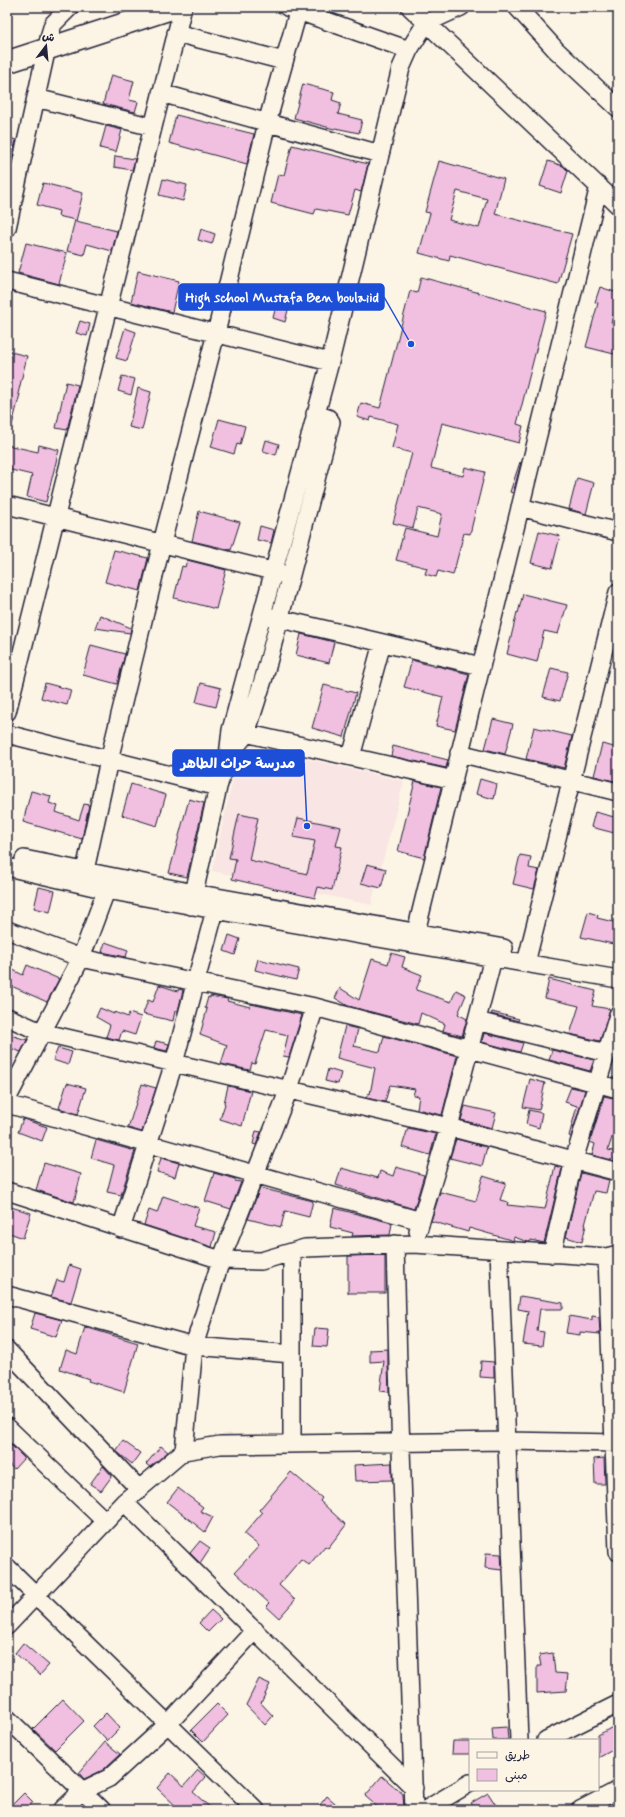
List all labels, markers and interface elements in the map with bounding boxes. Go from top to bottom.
north arrow [26,26,66,66]
text: ش [41,29,56,46]
callout: High school Mustafa Ben boulaiid [179,284,384,310]
text: High school Mustafa Ben boulaiid [185,289,379,310]
callout: مدرسة حراث الطاهر [173,750,304,776]
text: مدرسة حراث الطاهر [179,755,295,773]
legend [469,1739,599,1791]
text: طريق [505,1748,530,1764]
text: مبنى [505,1768,528,1784]

